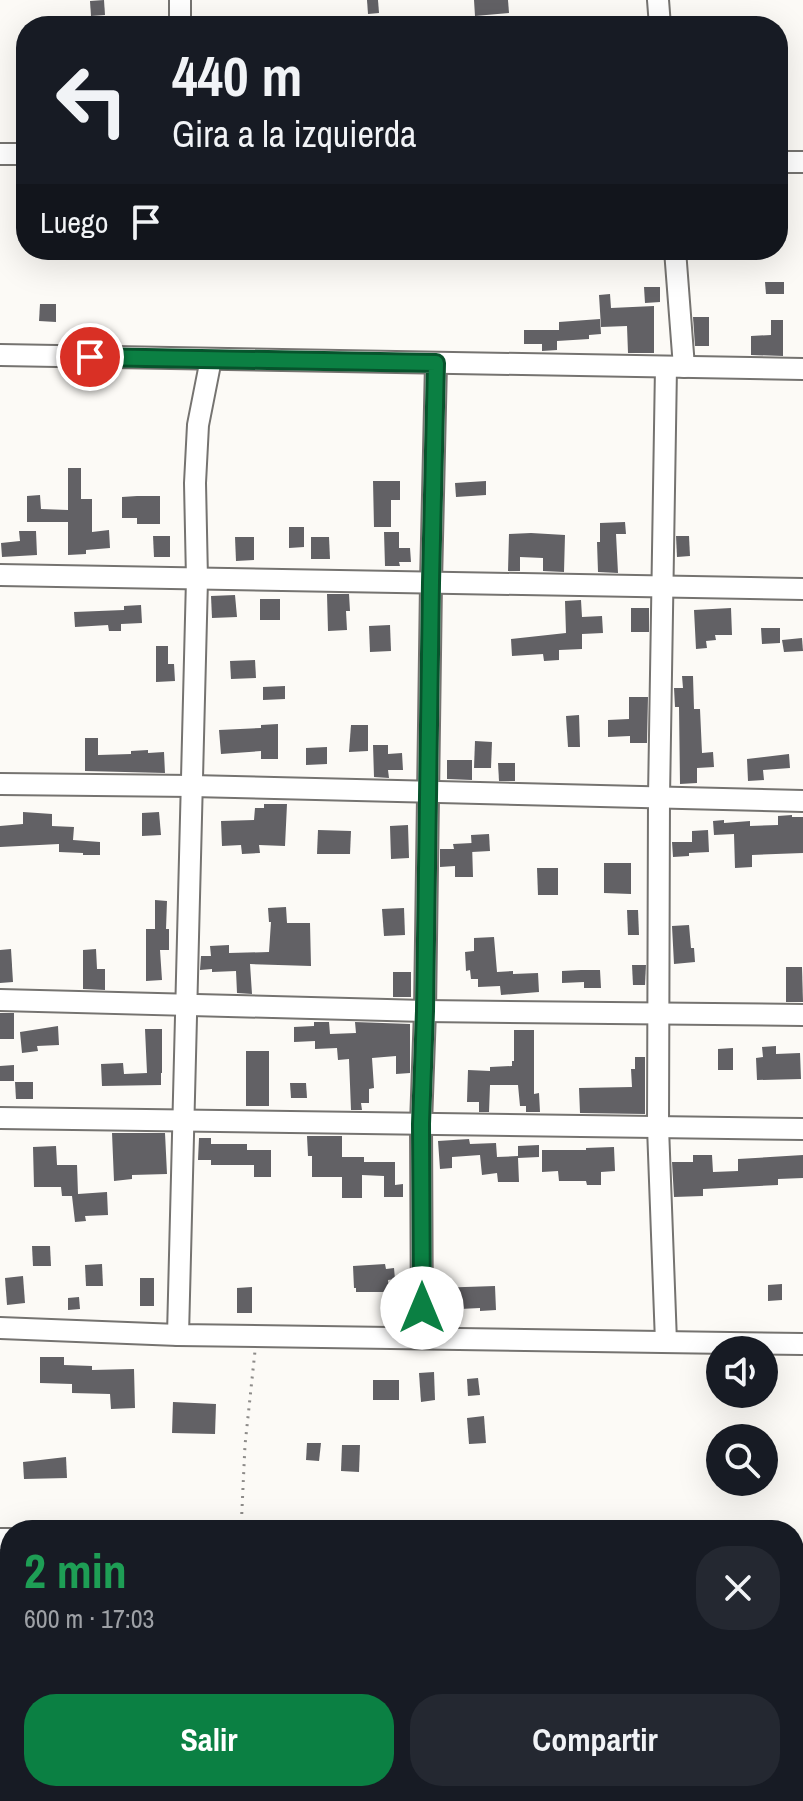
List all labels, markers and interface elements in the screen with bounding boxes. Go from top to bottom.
text: 440 m [172,38,302,113]
icon: left [40,48,144,152]
text: Gira a la izquierda [172,110,417,158]
icon: arrive [124,200,168,244]
text: Luego [40,202,108,242]
pin [56,323,124,391]
icon: arrive [68,335,112,379]
position arrow [380,1266,464,1350]
map controls [706,1336,778,1496]
button: sound [706,1336,778,1408]
button: search [706,1424,778,1496]
text: 2 min [24,1538,127,1603]
button: close [696,1546,780,1630]
text: 600 m · 17:03 [24,1601,154,1636]
button: Salir [24,1694,394,1786]
button: Compartir [410,1694,780,1786]

